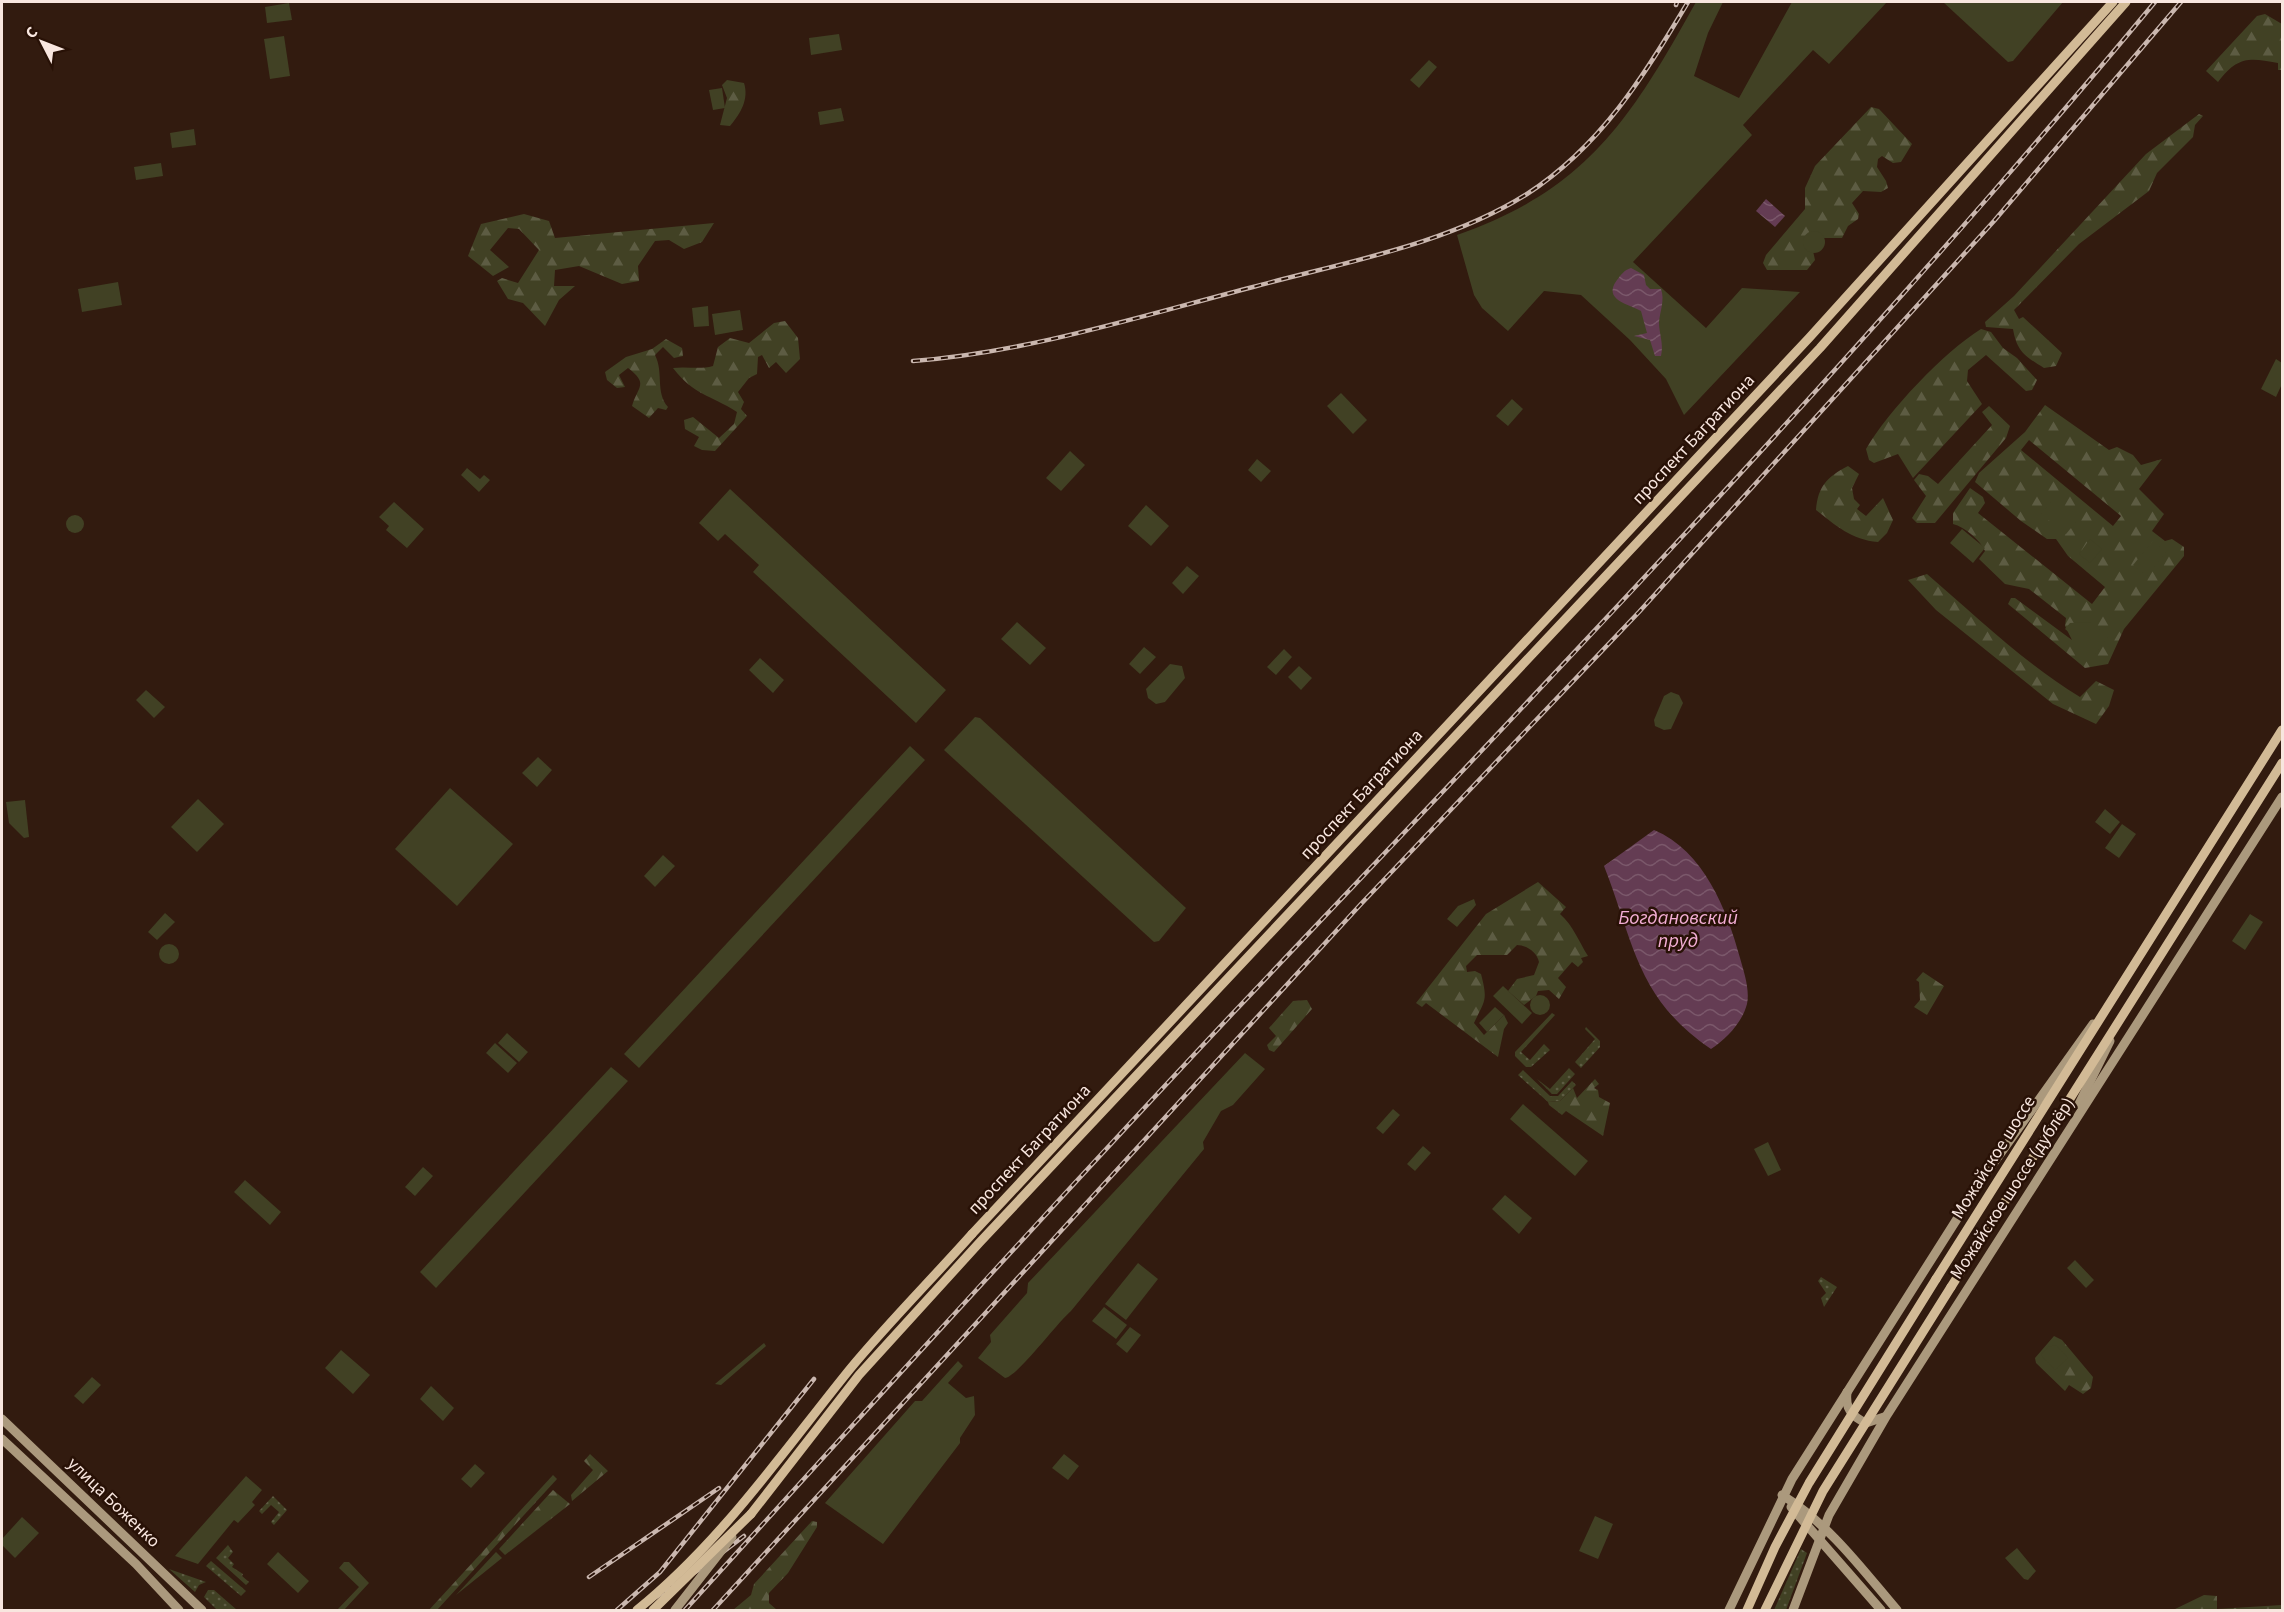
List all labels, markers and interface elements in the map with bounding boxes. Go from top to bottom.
north arrow [12,12,72,72]
text: С [20,22,43,43]
street label: проспект Багратиона [1626,369,1761,510]
street label: проспект Багратиона [1294,724,1429,865]
water label: Богдановский пруд [1618,904,1738,955]
street label: проспект Багратиона [962,1079,1097,1220]
street label: Можайское шоссе [1945,1091,2041,1224]
street label: Можайское шоссе (дублёр) [1944,1093,2081,1284]
street label: улица Боженко [62,1452,166,1553]

